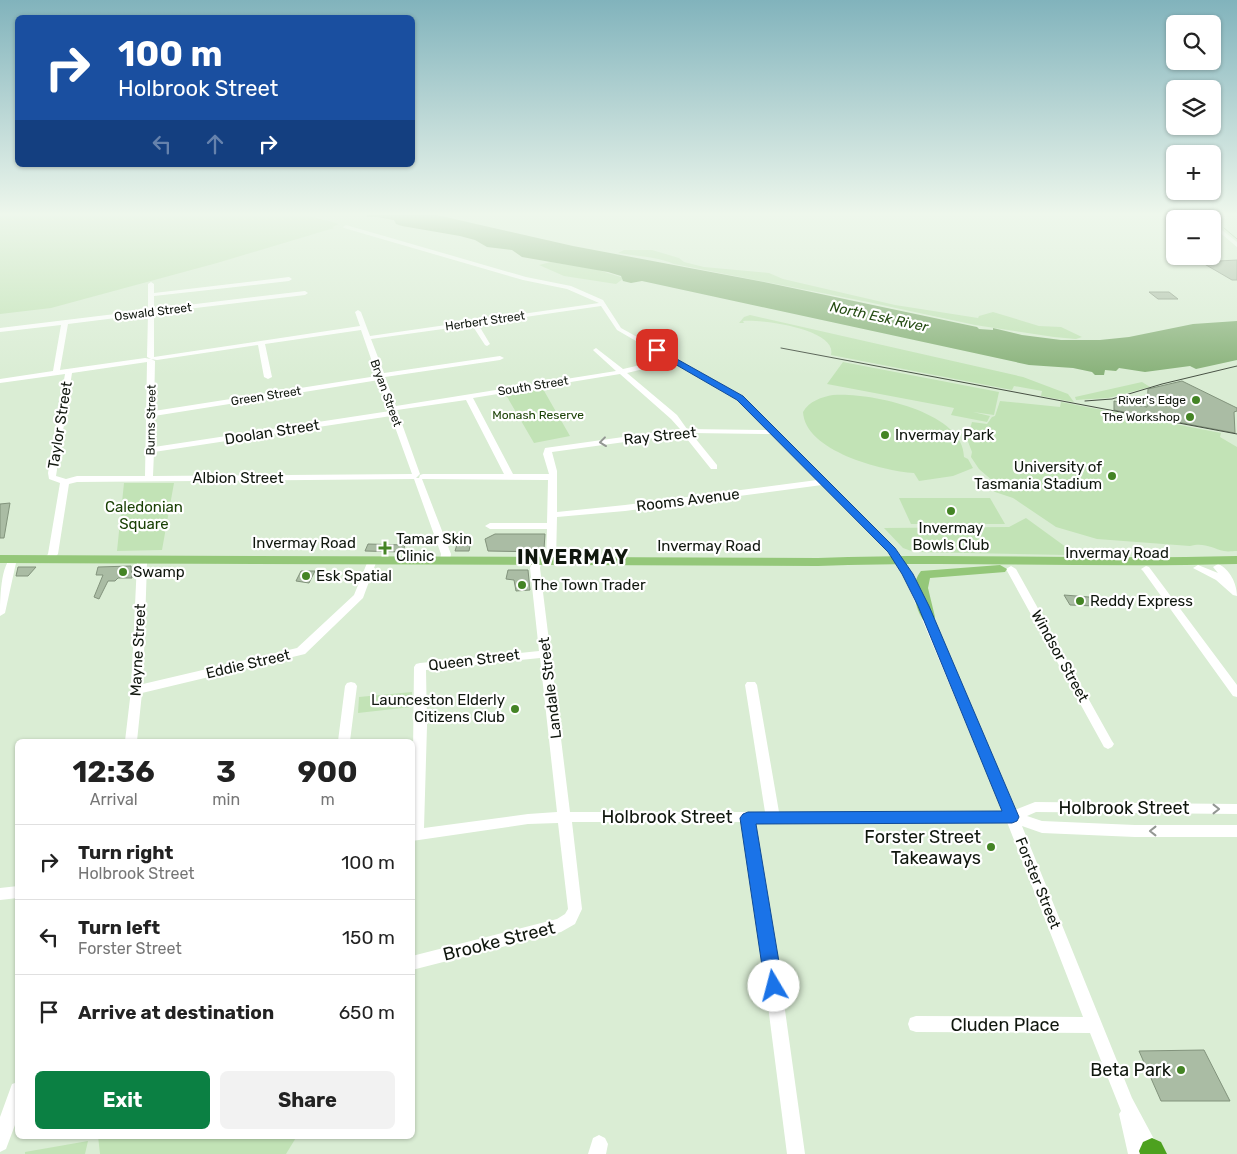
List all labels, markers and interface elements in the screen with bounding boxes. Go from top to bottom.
map controls [1166,15,1221,265]
button: search [1166,15,1221,70]
text: 100 m [118,33,223,75]
icon: right [35,35,100,100]
text: Holbrook Street [118,75,278,102]
button: layers [1166,80,1221,135]
icon: left [148,130,176,158]
icon: ahead [201,130,229,158]
icon: right [254,130,282,158]
button: + [1166,145,1221,200]
button: − [1166,210,1221,265]
water label: North Esk River [828,298,930,336]
street label: Oswald Street [114,300,193,324]
street label: Herbert Street [444,308,526,334]
pin [636,329,678,371]
icon: arrive [643,336,671,364]
street label: Bryan Street [367,357,405,429]
street label: South Street [497,373,570,398]
street label: Taylor Street [44,380,76,470]
street label: Green Street [230,383,302,408]
street label: Burns Street [143,384,159,456]
place label: River's Edge [1118,393,1186,407]
marker: River's Edge [1190,394,1202,406]
park label: Monash Reserve [492,408,584,422]
place label: The Workshop [1102,410,1180,424]
marker: The Workshop [1184,411,1196,423]
street label: Doolan Street [223,416,321,448]
street label: Ray Street [623,423,697,449]
place label: Invermay Park [895,426,995,444]
marker: Invermay Park [879,429,891,441]
one-way arrow [599,436,607,447]
place label: University of Tasmania Stadium [974,458,1102,493]
street label: Albion Street [193,469,284,487]
marker: University of Tasmania Stadium [1106,470,1118,482]
street label: Rooms Avenue [635,485,741,515]
park label: Caledonian Square [105,498,183,533]
marker: Invermay Bowls Club [945,505,957,517]
place label: Invermay Bowls Club [912,519,990,554]
place label: Tamar Skin Clinic [396,530,472,565]
street label: Invermay Road [252,534,356,552]
street label: Invermay Road [657,537,761,555]
marker: Tamar Skin Clinic [378,541,392,555]
street label: Invermay Road [1065,544,1169,562]
district label: INVERMAY [517,545,629,569]
place label: Swamp [133,563,185,581]
marker: Swamp [117,566,129,578]
place label: Esk Spatial [316,567,392,585]
marker: Esk Spatial [300,570,312,582]
place label: The Town Trader [532,576,646,594]
marker: The Town Trader [516,579,528,591]
place label: Reddy Express [1090,592,1193,610]
marker: Reddy Express [1074,595,1086,607]
street label: Mayne Street [127,603,149,697]
street label: Windsor Street [1027,607,1093,705]
street label: Landale Street [535,636,565,740]
street label: Queen Street [427,645,521,675]
street label: Eddie Street [204,646,292,682]
place label: Launceston Elderly Citizens Club [371,691,505,726]
marker: Launceston Elderly Citizens Club [509,703,521,715]
text: 12:36 [72,754,155,790]
text: 3 [216,754,236,790]
text: 900 [298,754,358,790]
text: Arrival [90,790,138,809]
text: min [212,790,240,809]
text: m [320,790,335,809]
street label: Holbrook Street [1058,797,1190,819]
one-way arrow [1213,803,1221,814]
street label: Holbrook Street [601,806,733,828]
place label: Forster Street Takeaways [864,826,981,869]
one-way arrow [1149,826,1157,836]
street label: Forster Street [1011,835,1065,932]
text: Turn right [78,841,173,864]
marker: Forster Street Takeaways [985,841,997,853]
icon: right [35,848,63,876]
text: 100 m [341,851,395,874]
text: Holbrook Street [78,864,195,883]
text: Turn left [78,916,160,939]
street label: Brooke Street [441,916,557,966]
icon: left [35,923,63,951]
text: 150 m [342,926,395,949]
text: Forster Street [78,939,182,958]
position arrow [747,959,799,1011]
icon: arrive [35,998,63,1026]
text: Arrive at destination [78,1001,274,1024]
text: 650 m [339,1001,395,1024]
street label: Cluden Place [950,1014,1060,1036]
place label: Beta Park [1090,1059,1172,1081]
marker: Beta Park [1175,1064,1187,1076]
button: Exit [35,1071,210,1129]
button: Share [220,1071,395,1129]

